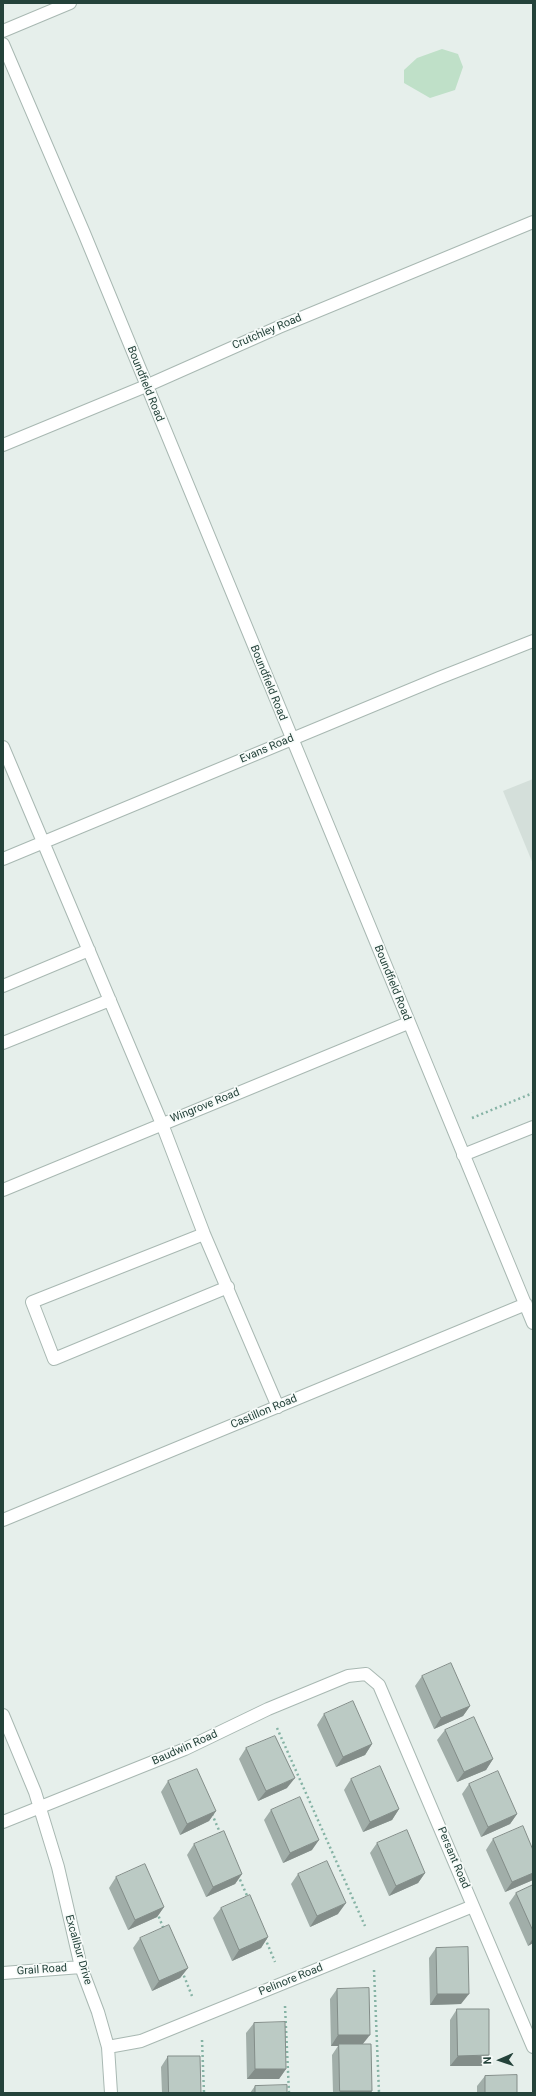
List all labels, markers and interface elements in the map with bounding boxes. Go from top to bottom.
street label: Crutchley Road [230,311,304,353]
street label: Boundfield Road [124,344,166,424]
street label: Boundfield Road [247,643,289,723]
street label: Evans Road [238,732,296,766]
street label: Boundfield Road [371,943,413,1023]
street label: Wingrove Road [168,1086,242,1126]
street label: Castillon Road [229,1392,299,1432]
street label: Baudwin Road [150,1728,220,1768]
street label: Persant Road [434,1825,472,1891]
street label: Excalibur Drive [62,1914,94,1986]
street label: Pelinore Road [257,1961,325,1999]
street label: Grail Road [16,1962,68,1978]
north arrow [480,2040,520,2080]
text: N [481,2056,494,2065]

